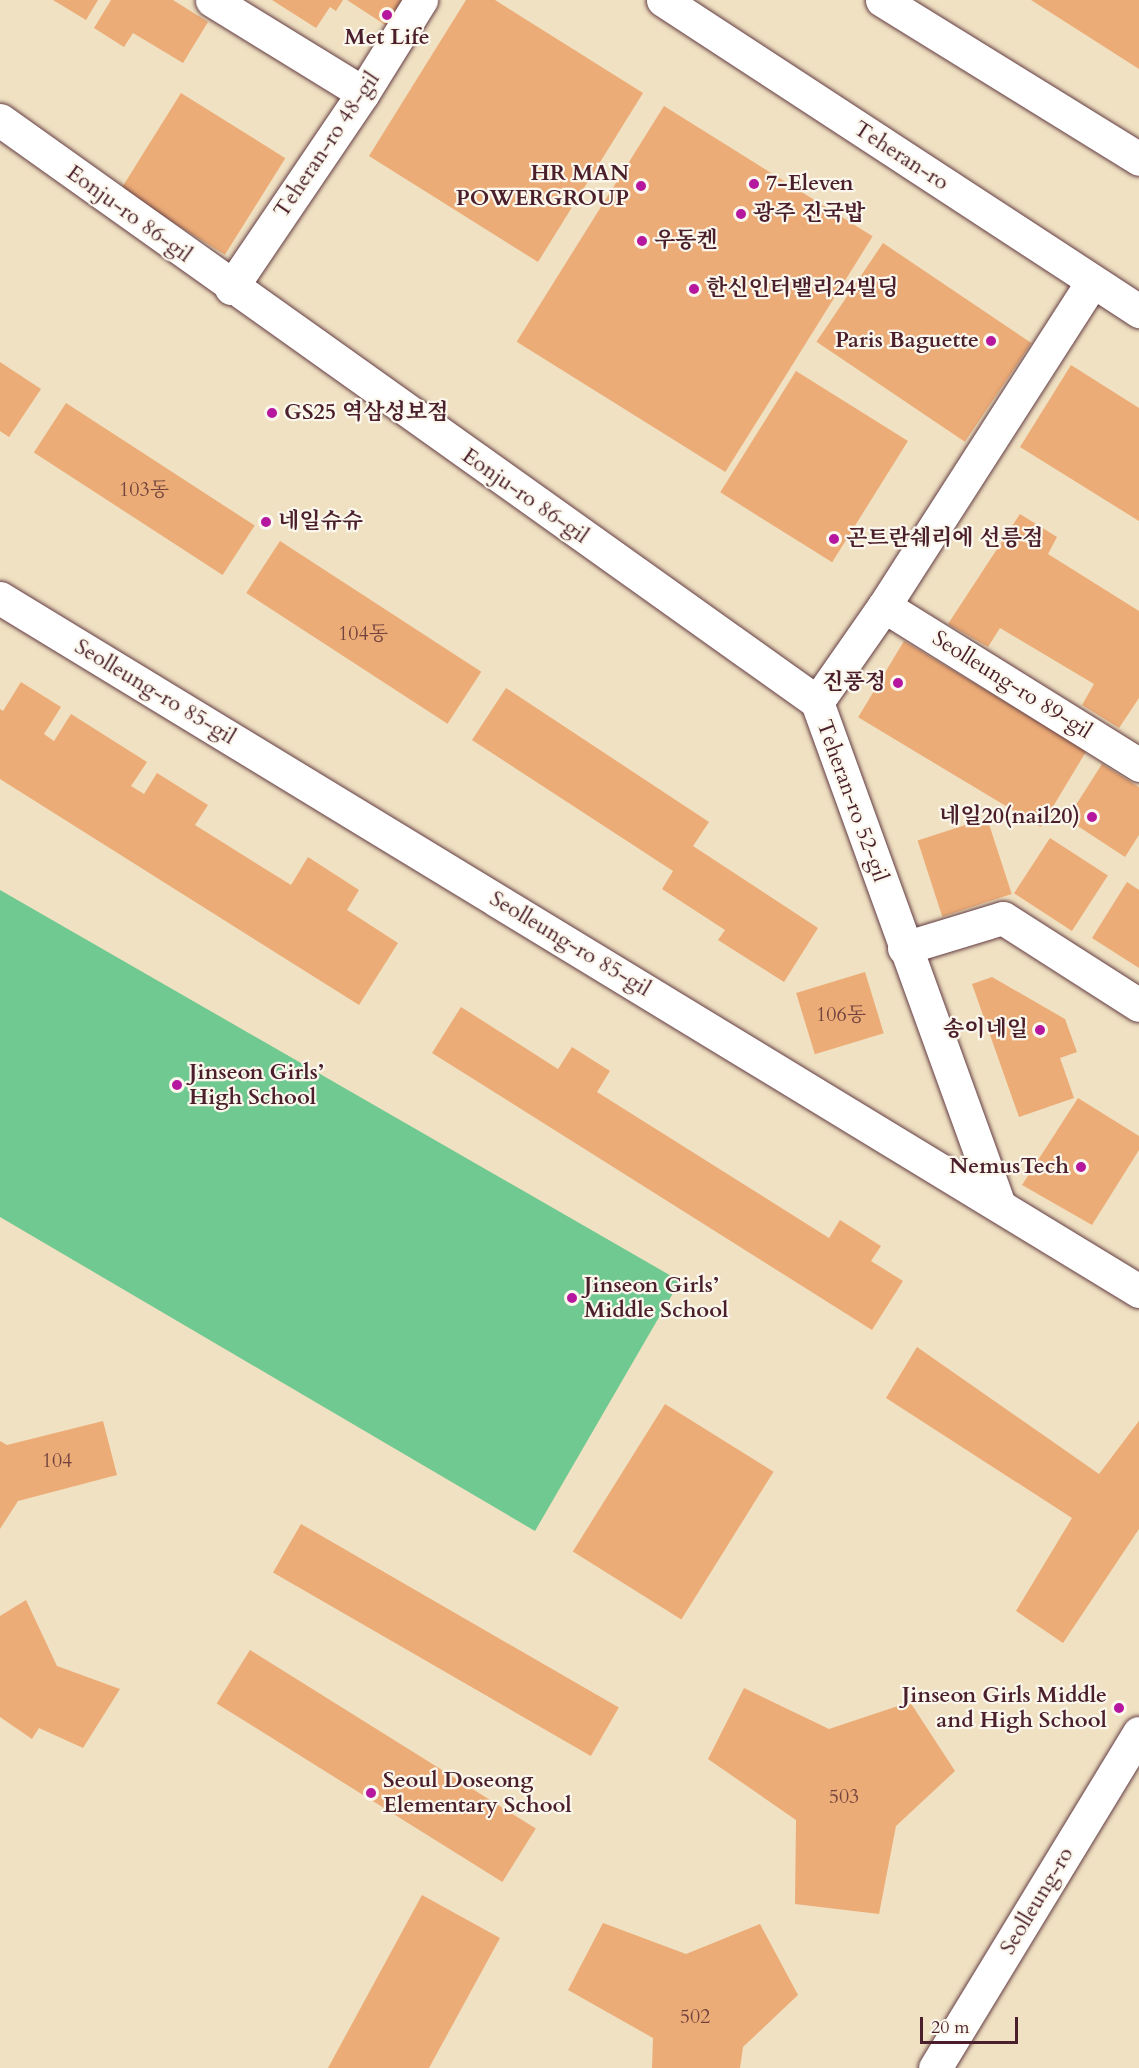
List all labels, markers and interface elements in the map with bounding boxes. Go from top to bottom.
marker: Met Life [380,8,394,22]
place label: Met Life [344,25,430,51]
street label: Teheran-ro 48-gil [268,67,386,223]
street label: Teheran-ro [849,116,953,196]
street label: Eonju-ro 86-gil [61,160,197,268]
place label: HR MAN POWERGROUP [456,160,629,212]
place label: 7-Eleven [766,171,854,197]
marker: 7-Eleven [747,177,761,191]
marker: HR MAN POWERGROUP [634,179,648,193]
place label: 광주 진국밥 [753,201,865,227]
marker: 광주 진국밥 [734,207,748,221]
place label: 우동켄 [654,228,718,254]
marker: 우동켄 [635,234,649,248]
place label: 한신인터밸리24빌딩 [706,276,899,302]
marker: 한신인터밸리24빌딩 [687,282,701,296]
place label: Paris Baguette [835,328,979,354]
marker: Paris Baguette [984,334,998,348]
place label: GS25 역삼성보점 [284,400,448,426]
marker: GS25 역삼성보점 [265,406,279,420]
street label: Eonju-ro 86-gil [457,443,593,549]
house number: 103동 [119,477,169,501]
place label: 네일슈슈 [278,509,363,535]
marker: 네일슈슈 [259,515,273,529]
place label: 곤트란쉐리에 선릉점 [846,526,1043,552]
marker: 곤트란쉐리에 선릉점 [827,532,841,546]
house number: 104동 [338,621,388,645]
street label: Seolleung-ro 89-gil [927,625,1097,745]
street label: Seolleung-ro 85-gil [70,634,240,750]
place label: 진풍정 [822,670,886,696]
marker: 진풍정 [891,676,905,690]
street label: Teheran-ro 52-gil [810,716,894,886]
place label: 네일20(nail20) [939,804,1080,830]
marker: 네일20(nail20) [1085,810,1099,824]
street label: Seolleung-ro 85-gil [485,886,655,1002]
house number: 106동 [816,1002,866,1026]
place label: 송이네일 [943,1017,1028,1043]
marker: 송이네일 [1033,1023,1047,1037]
place label: Jinseon Girls’ High School [189,1059,324,1110]
marker: Jinseon Girls’ High School [170,1078,184,1092]
place label: NemusTech [949,1154,1069,1180]
marker: NemusTech [1074,1160,1088,1174]
place label: Jinseon Girls’ Middle School [584,1272,728,1324]
marker: Jinseon Girls’ Middle School [565,1291,579,1305]
house number: 104 [42,1448,72,1472]
place label: Jinseon Girls Middle and High School [902,1682,1107,1734]
marker: Jinseon Girls Middle and High School [1112,1701,1126,1715]
place label: Seoul Doseong Elementary School [383,1767,572,1819]
house number: 503 [829,1784,859,1808]
marker: Seoul Doseong Elementary School [364,1786,378,1800]
street label: Seolleung-ro [995,1842,1079,1960]
house number: 502 [680,2004,710,2028]
scale bar [923,2005,1020,2043]
text: 20 m [931,2015,970,2040]

